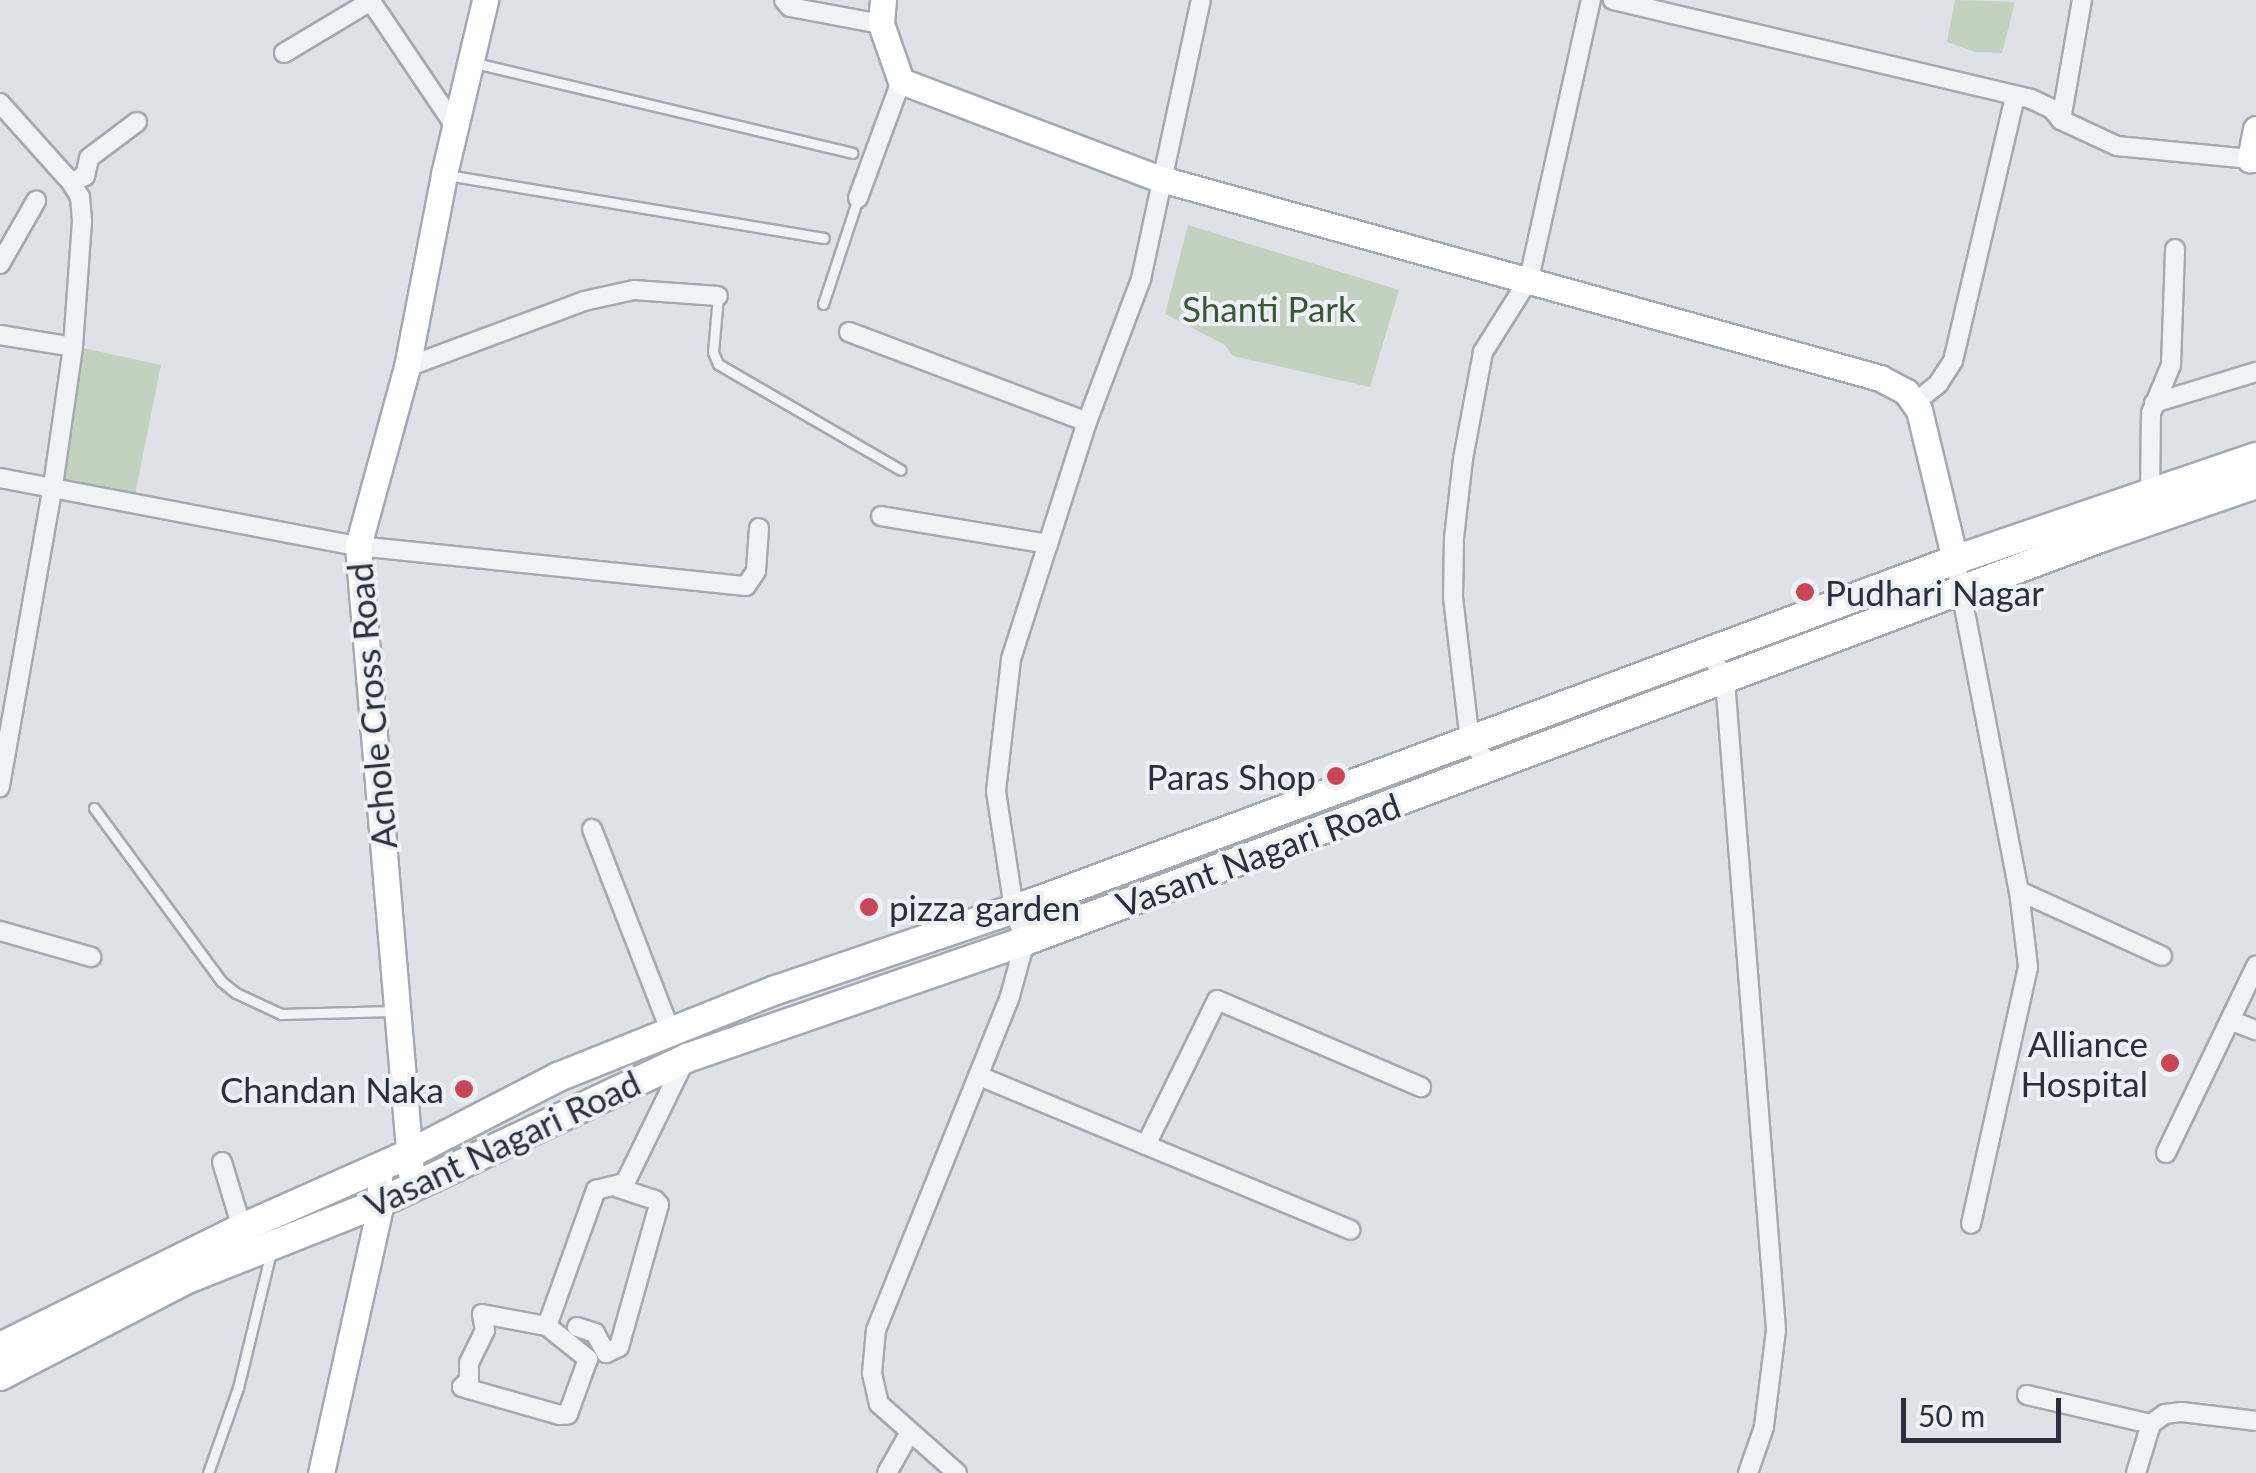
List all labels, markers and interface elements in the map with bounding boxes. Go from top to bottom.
park label: Shanti Park [1182,287,1356,329]
street label: Achole Cross Road [338,561,404,851]
place label: Pudhari Nagar [1825,571,2044,613]
marker: Pudhari Nagar [1794,581,1816,603]
place label: Paras Shop [1146,755,1316,797]
marker: Paras Shop [1325,765,1347,787]
street label: Vasant Nagari Road [1110,783,1406,925]
place label: pizza garden [889,886,1080,928]
marker: pizza garden [858,896,880,918]
place label: Alliance Hospital [2021,1022,2148,1104]
marker: Alliance Hospital [2157,1050,2183,1076]
street label: Vasant Nagari Road [358,1061,646,1225]
place label: Chandan Naka [220,1068,444,1110]
marker: Chandan Naka [453,1078,475,1100]
scale bar [1906,1378,2066,1440]
text: 50 m [1918,1397,1985,1433]

